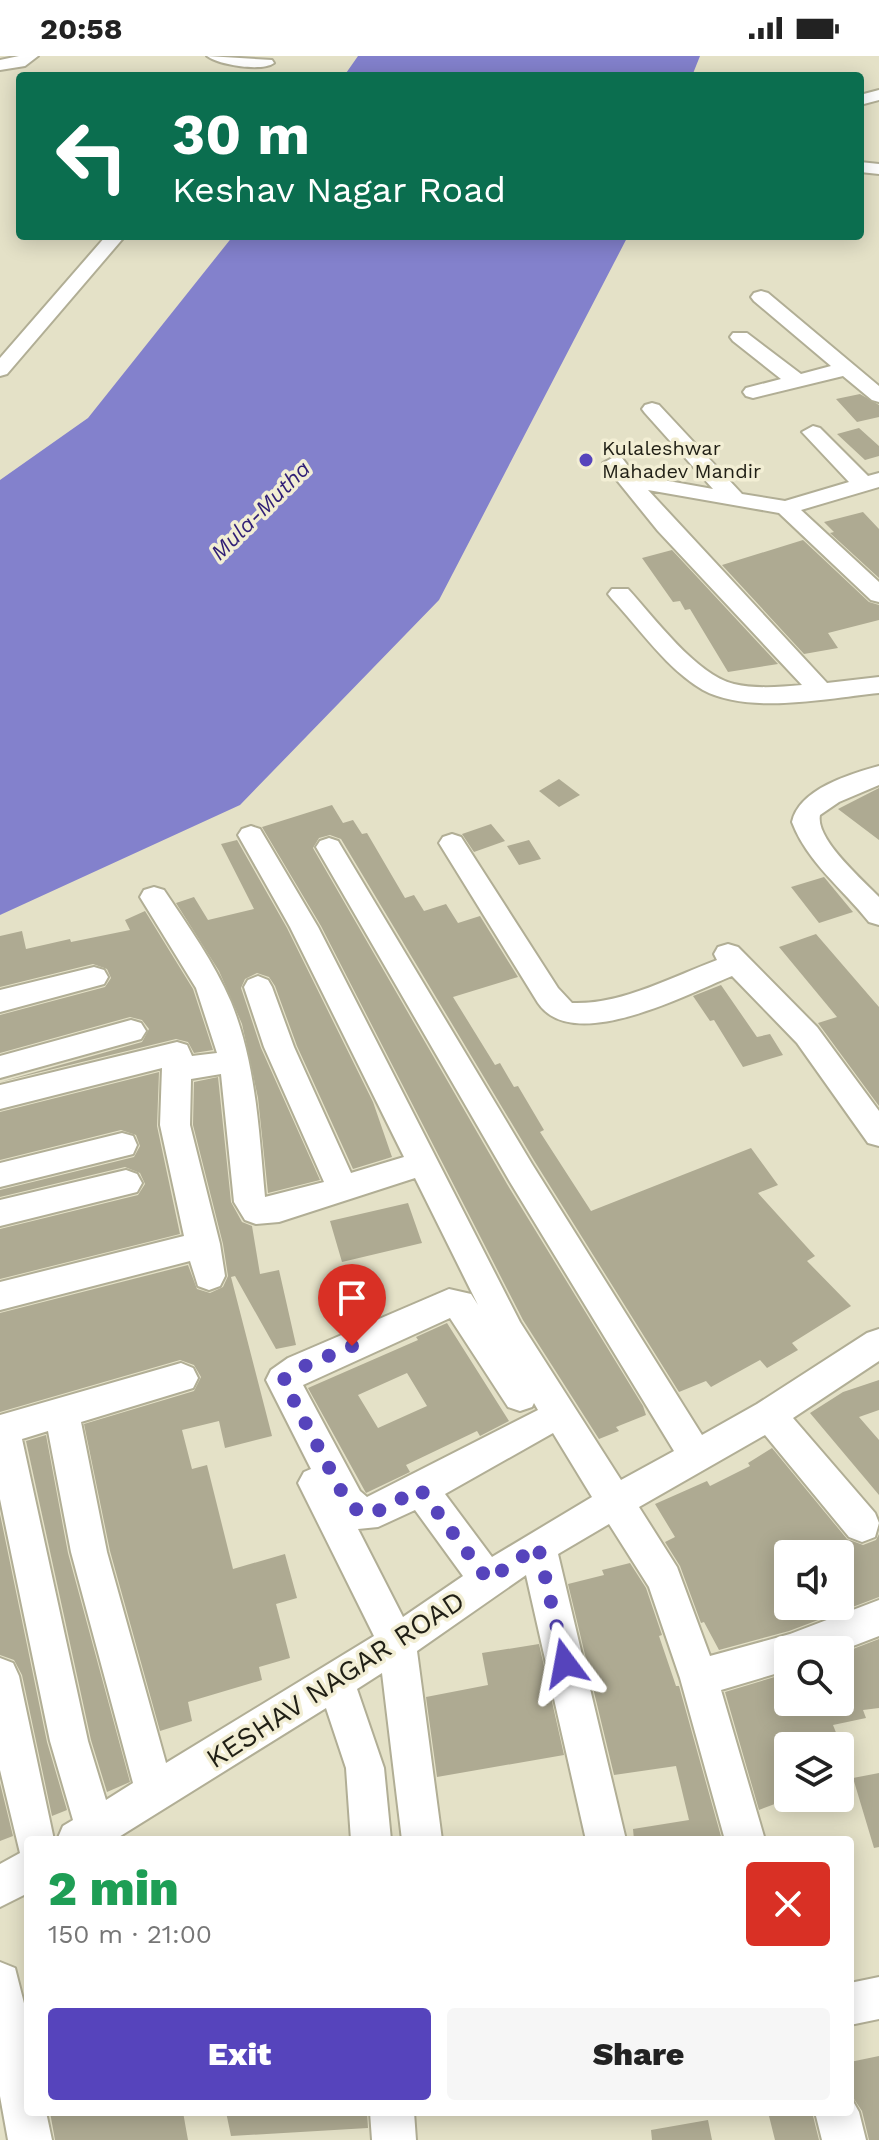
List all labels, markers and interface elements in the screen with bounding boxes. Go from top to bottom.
text: 20:58 [40,11,123,46]
text: 30 m [172,102,310,168]
icon: left [40,104,144,208]
text: Keshav Nagar Road [172,169,506,211]
place label: Kulaleshwar Mahadev Mandir [602,436,761,483]
marker: Kulaleshwar Mahadev Mandir [577,451,595,469]
water label: Mula-Mutha [206,456,315,565]
pin [318,1264,386,1346]
icon: arrive [330,1276,374,1320]
map controls [774,1540,854,1812]
button: sound [774,1540,854,1620]
street label: KESHAV NAGAR ROAD [200,1584,471,1775]
position arrow [523,1621,607,1705]
button: search [774,1636,854,1716]
button: layers [774,1732,854,1812]
text: 2 min [48,1860,179,1917]
button: close [746,1862,830,1946]
text: 150 m · 21:00 [48,1919,212,1949]
button: Exit [48,2008,431,2100]
button: Share [447,2008,830,2100]

